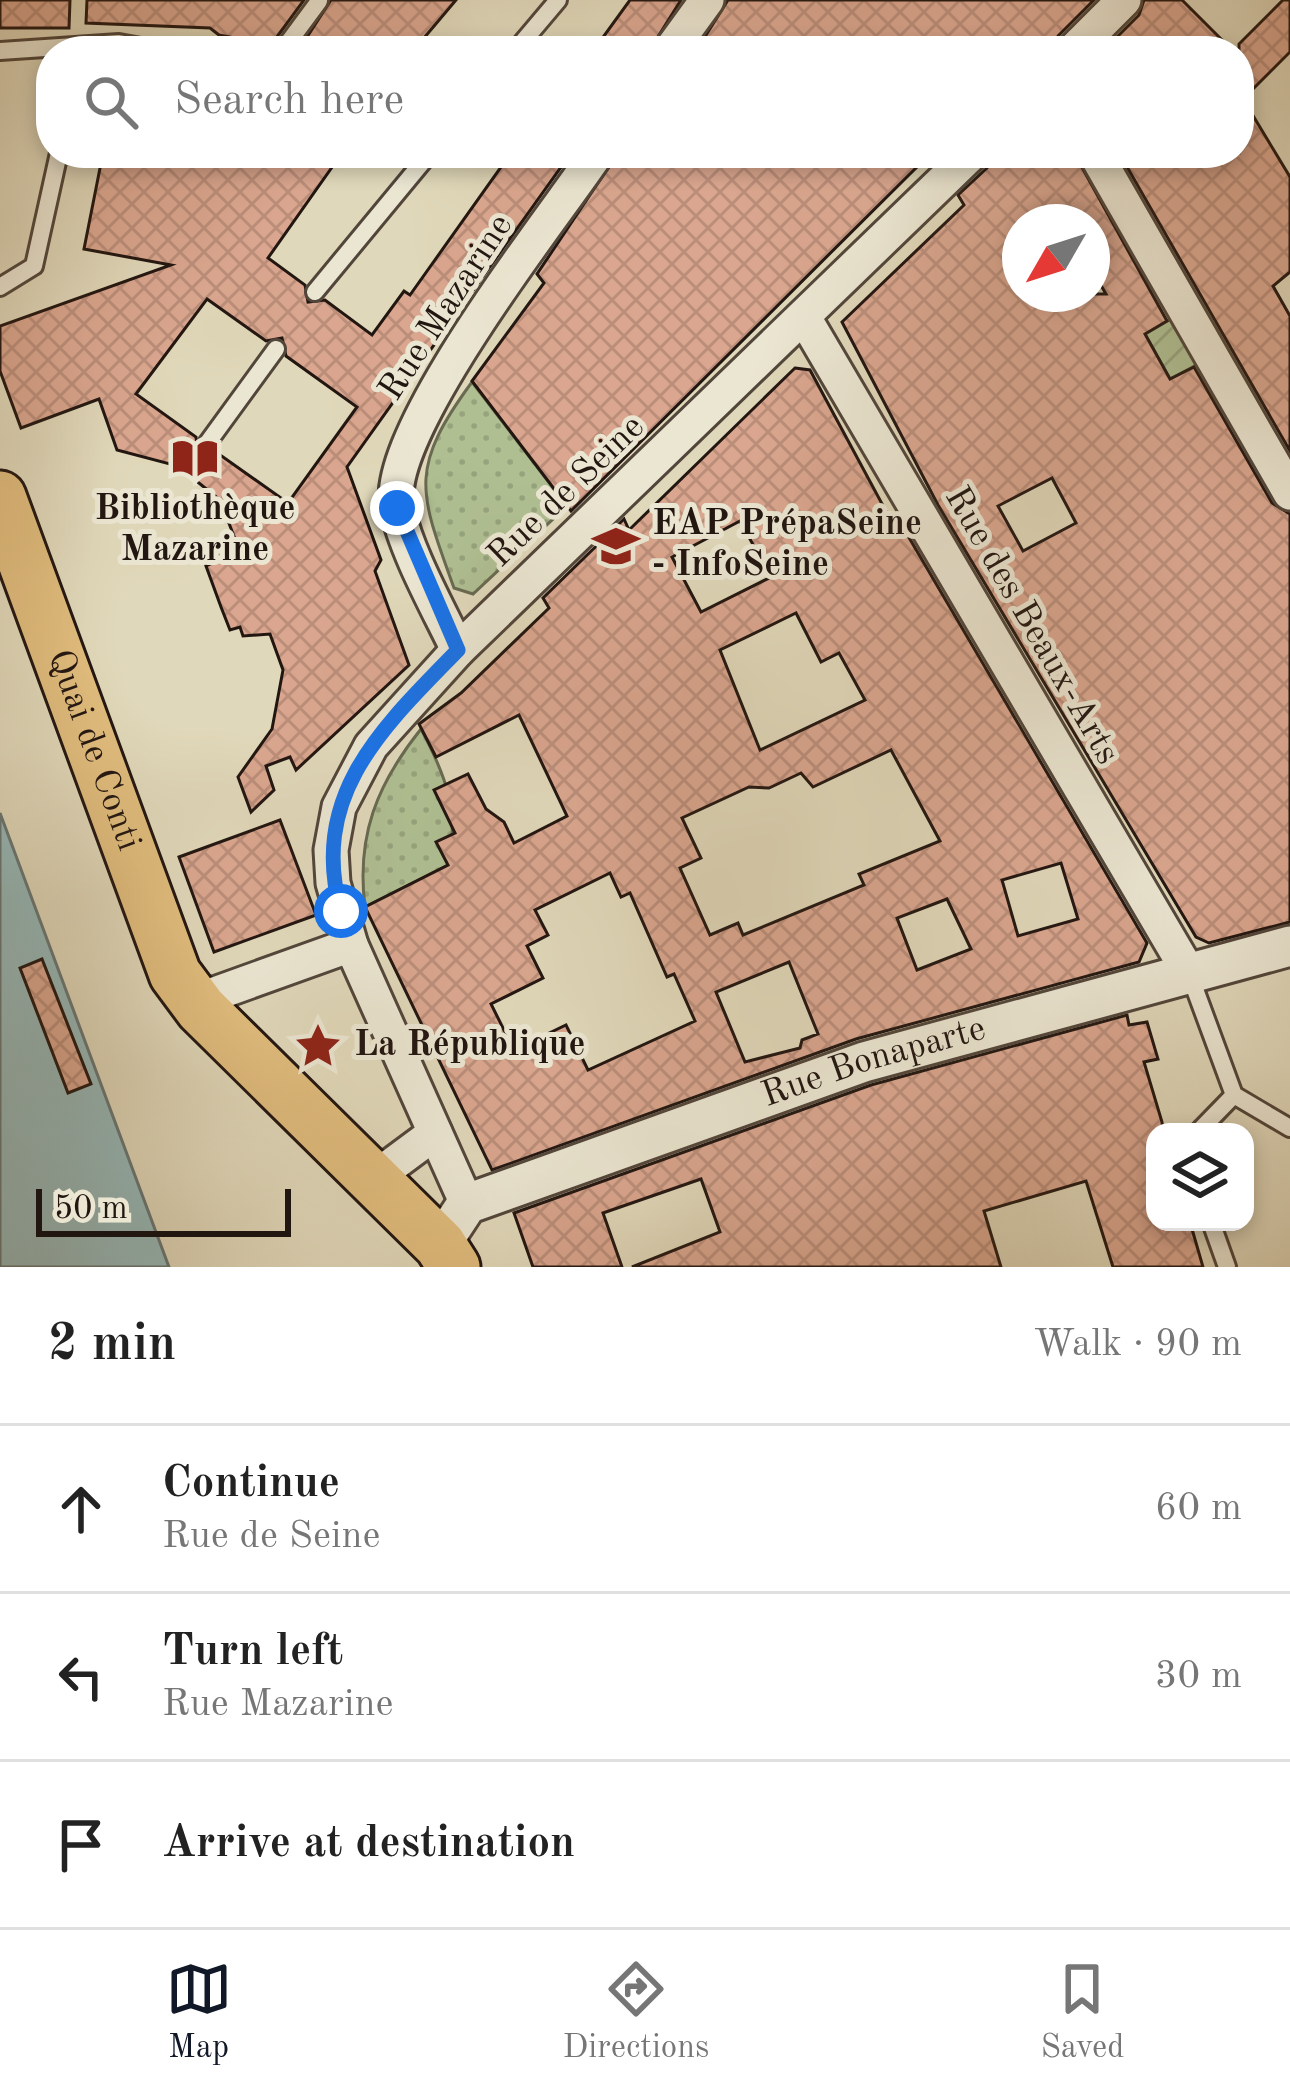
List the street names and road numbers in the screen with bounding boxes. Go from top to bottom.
street label: Rue Mazarine [374,209,520,407]
street label: Rue de Seine [482,409,652,575]
street label: Rue des Beaux-Arts [937,481,1125,771]
street label: Quai de Conti [40,645,146,856]
street label: Rue Bonaparte [757,1012,990,1115]

